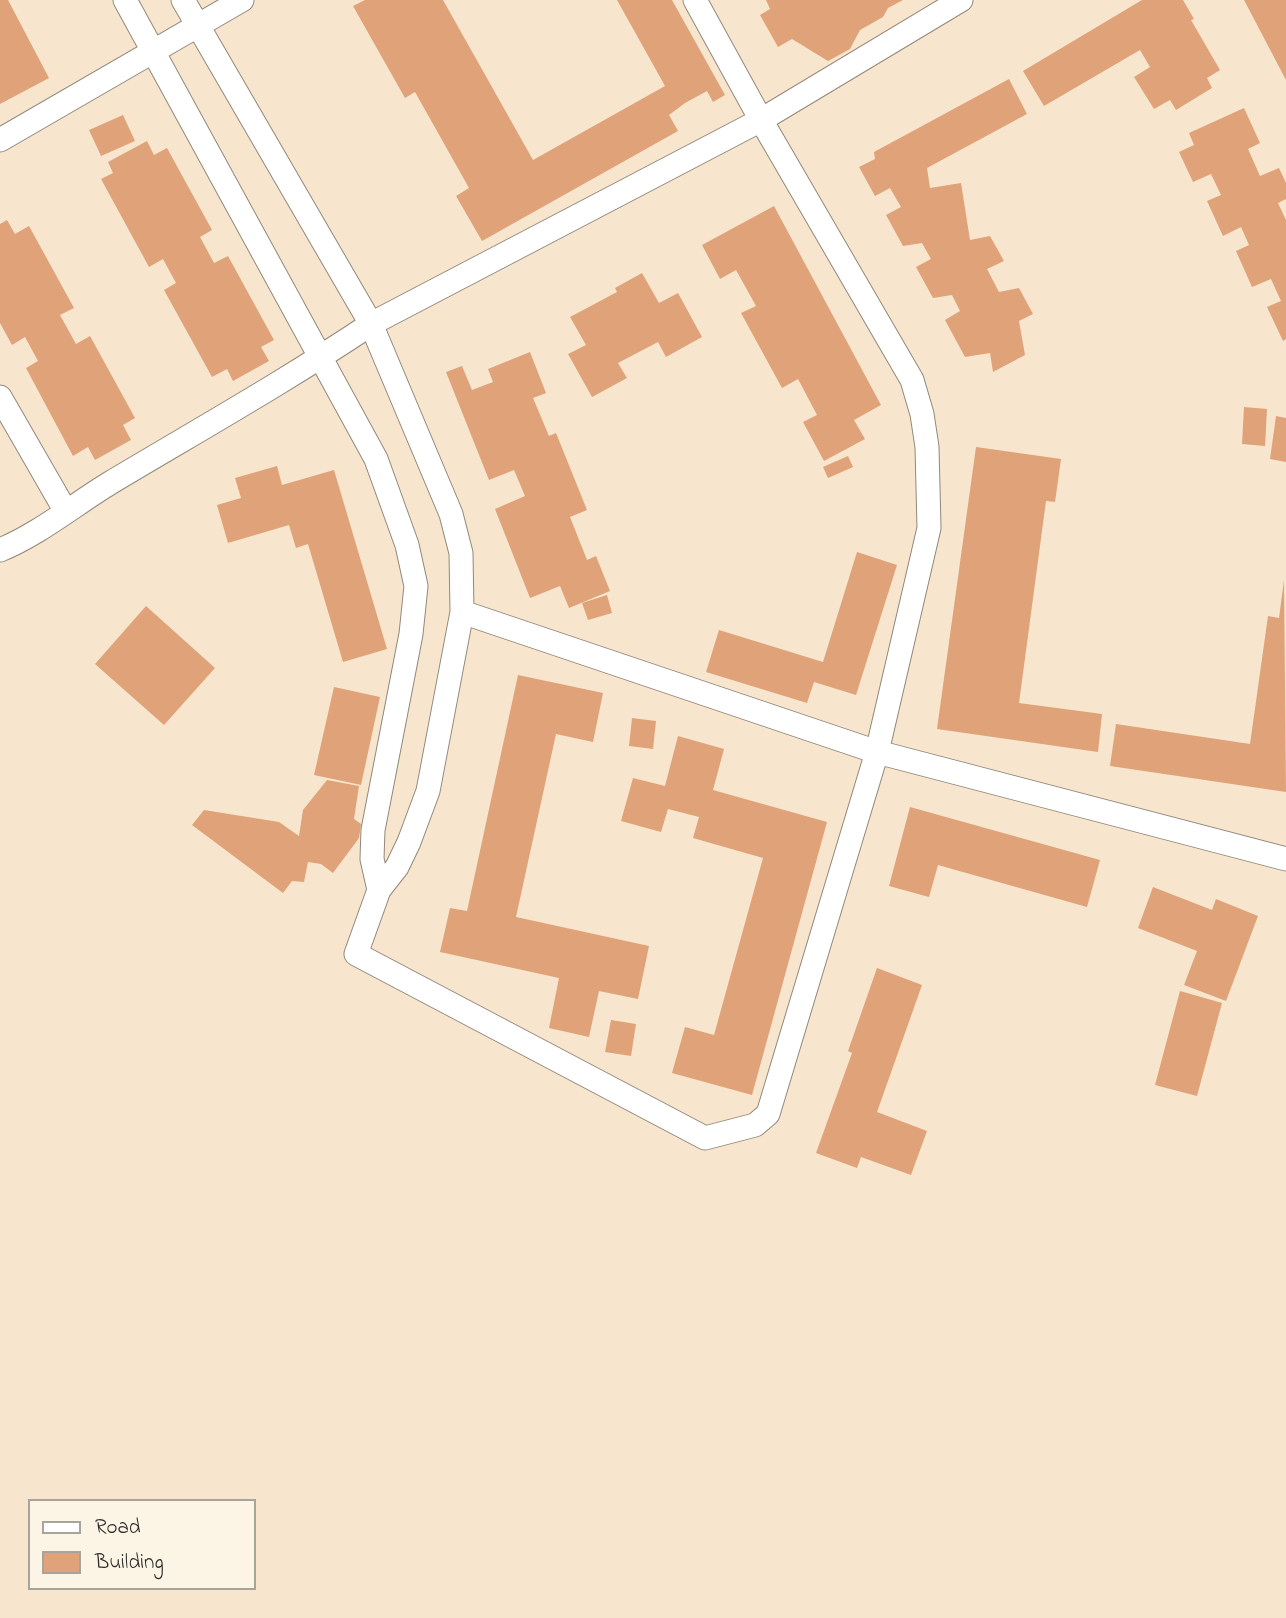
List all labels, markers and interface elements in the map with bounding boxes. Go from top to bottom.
legend [28,1499,256,1590]
text: Road [95,1513,141,1543]
text: Building [95,1548,164,1578]

